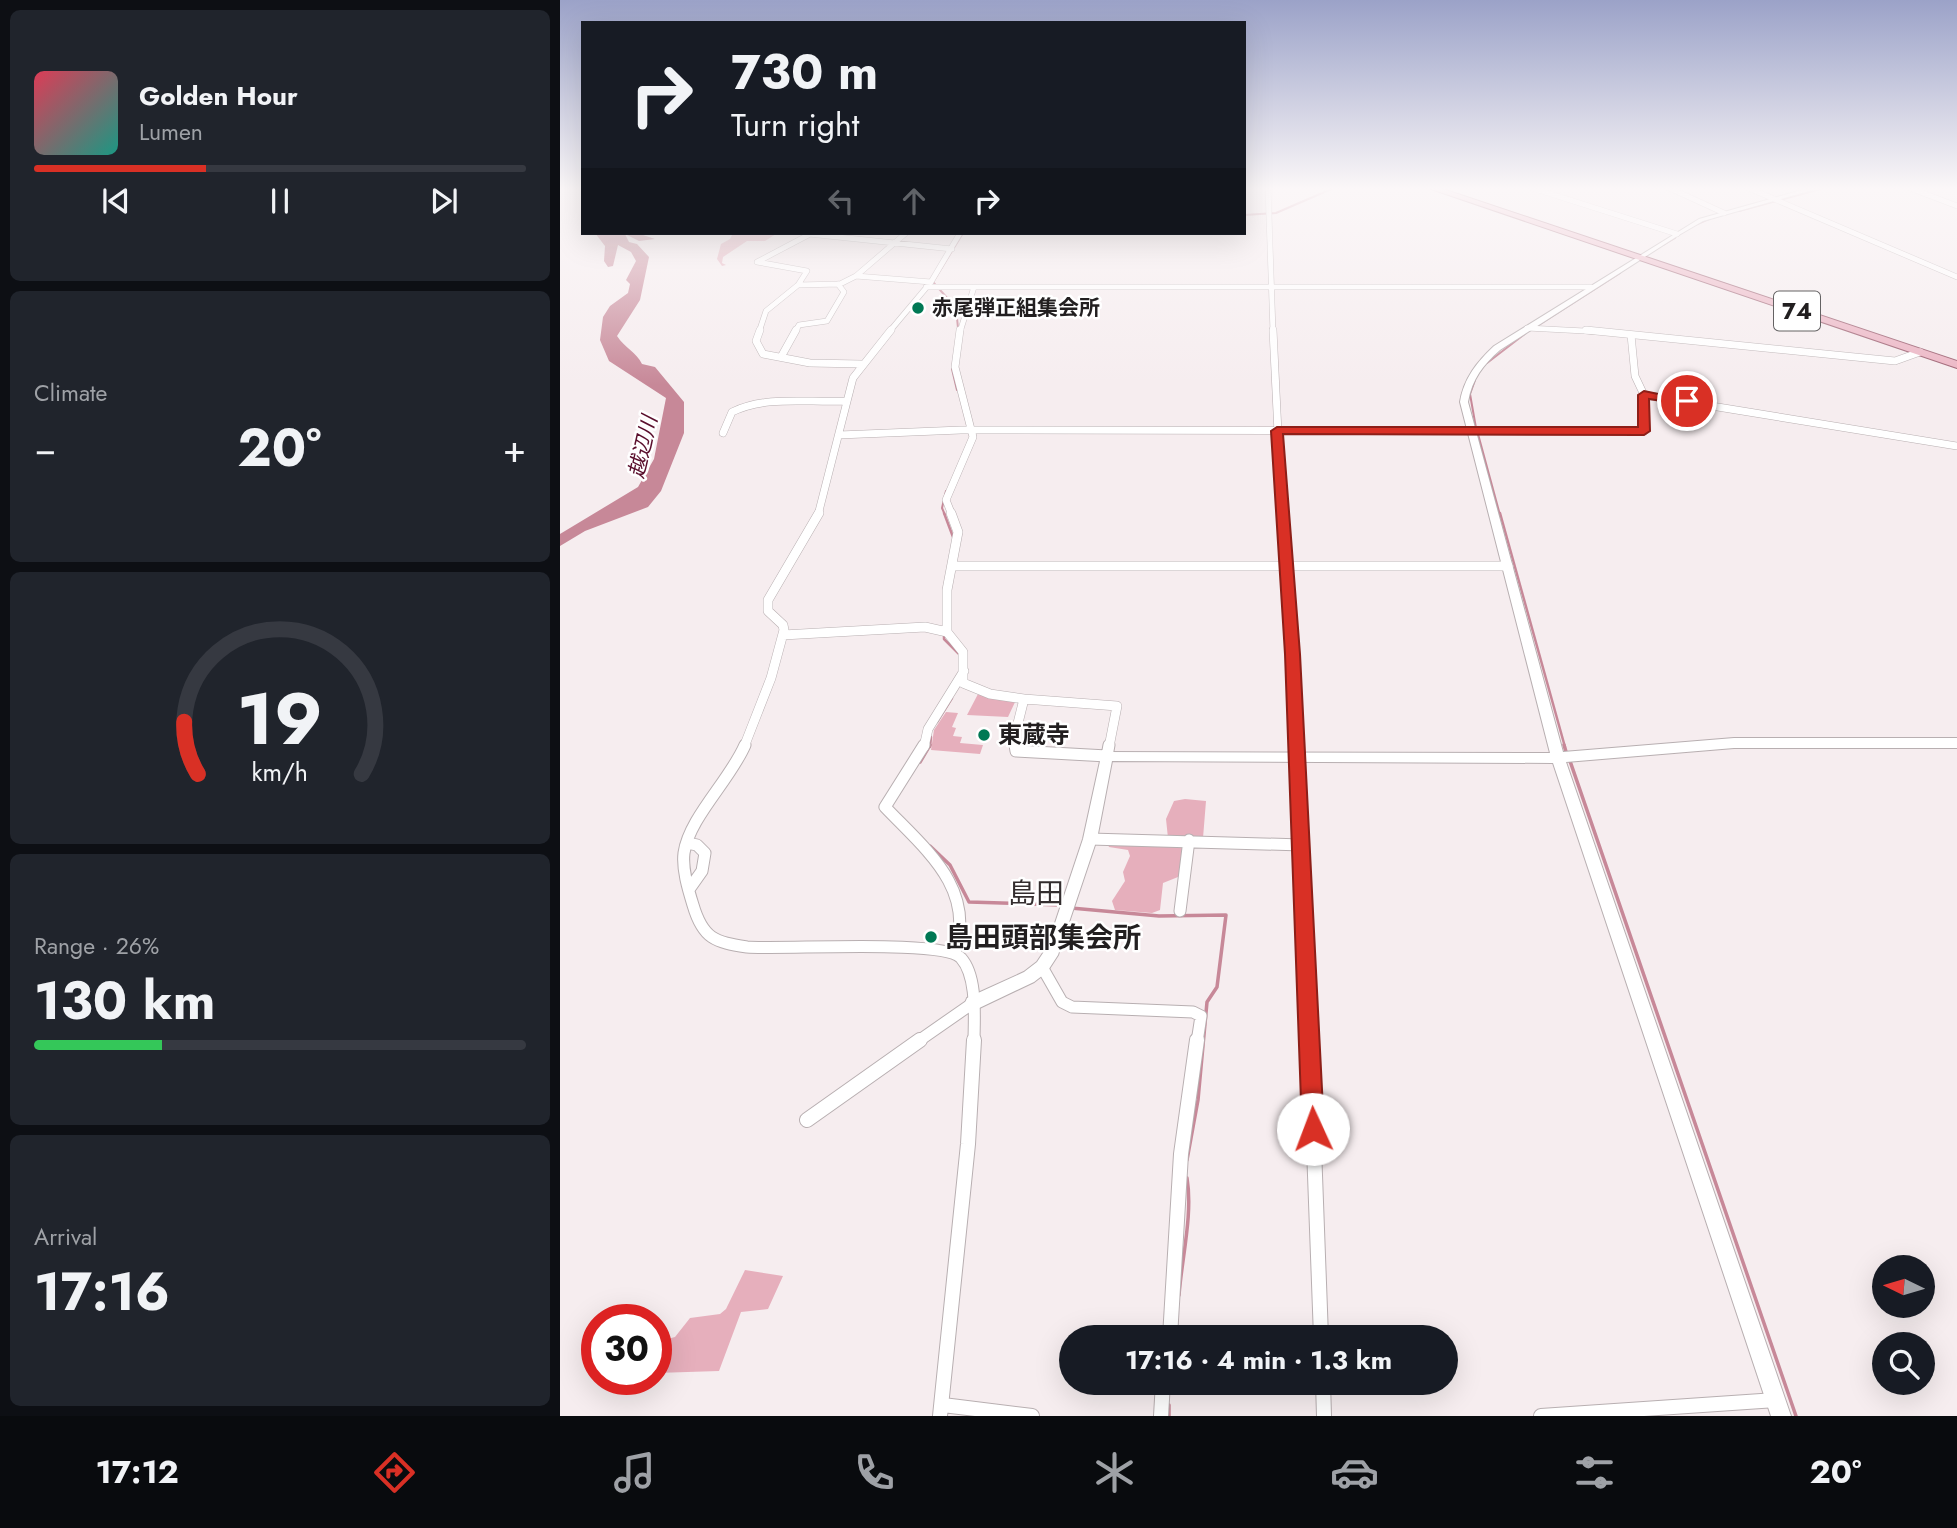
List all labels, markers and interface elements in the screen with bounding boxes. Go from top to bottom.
text: 730 m [731,37,878,107]
icon: right [616,49,707,140]
text: Golden Hour [139,77,298,115]
text: Turn right [731,102,860,148]
text: Lumen [139,115,203,149]
icon: previous [97,182,135,220]
icon: pause [261,182,299,220]
icon: next [425,182,463,220]
icon: left [822,182,860,220]
icon: ahead [895,182,933,220]
icon: right [968,182,1006,220]
road number: 74 [1774,292,1820,330]
place label: 赤尾弾正組集会所 [932,293,1100,323]
marker: 赤尾弾正組集会所 [910,300,926,316]
pin [1657,371,1717,431]
text: Climate [34,376,107,410]
icon: arrive [1668,382,1706,420]
text: 20° [238,410,322,486]
water label: 越辺川 [621,411,665,481]
text: − [34,421,56,476]
text: + [503,421,526,476]
text: 19 [237,666,323,771]
place label: 東蔵寺 [998,717,1070,752]
marker: 東蔵寺 [976,727,992,743]
text: km/h [252,754,308,790]
district label: 島田 [1008,873,1064,914]
place label: 島田頭部集会所 [945,917,1141,958]
text: Range · 26% [34,929,159,963]
marker: 島田頭部集会所 [923,929,939,945]
text: 130 km [34,963,215,1039]
position arrow [1276,1092,1350,1166]
text: Arrival [34,1220,97,1254]
text: 17:16 [34,1254,170,1330]
north arrow [1872,1255,1936,1318]
map controls [1872,1255,1935,1395]
speed limit sign: 30 [581,1304,672,1395]
button: search [1872,1332,1935,1395]
text: 17:16 · 4 min · 1.3 km [1125,1341,1392,1379]
icon: directions [370,1448,419,1497]
icon: music [610,1448,659,1497]
icon: phone [850,1448,899,1497]
icon: climate [1090,1448,1139,1497]
icon: car [1330,1448,1379,1497]
icon: filters [1570,1448,1619,1497]
text: 17:12 [96,1449,179,1495]
text: 20° [1810,1449,1861,1495]

